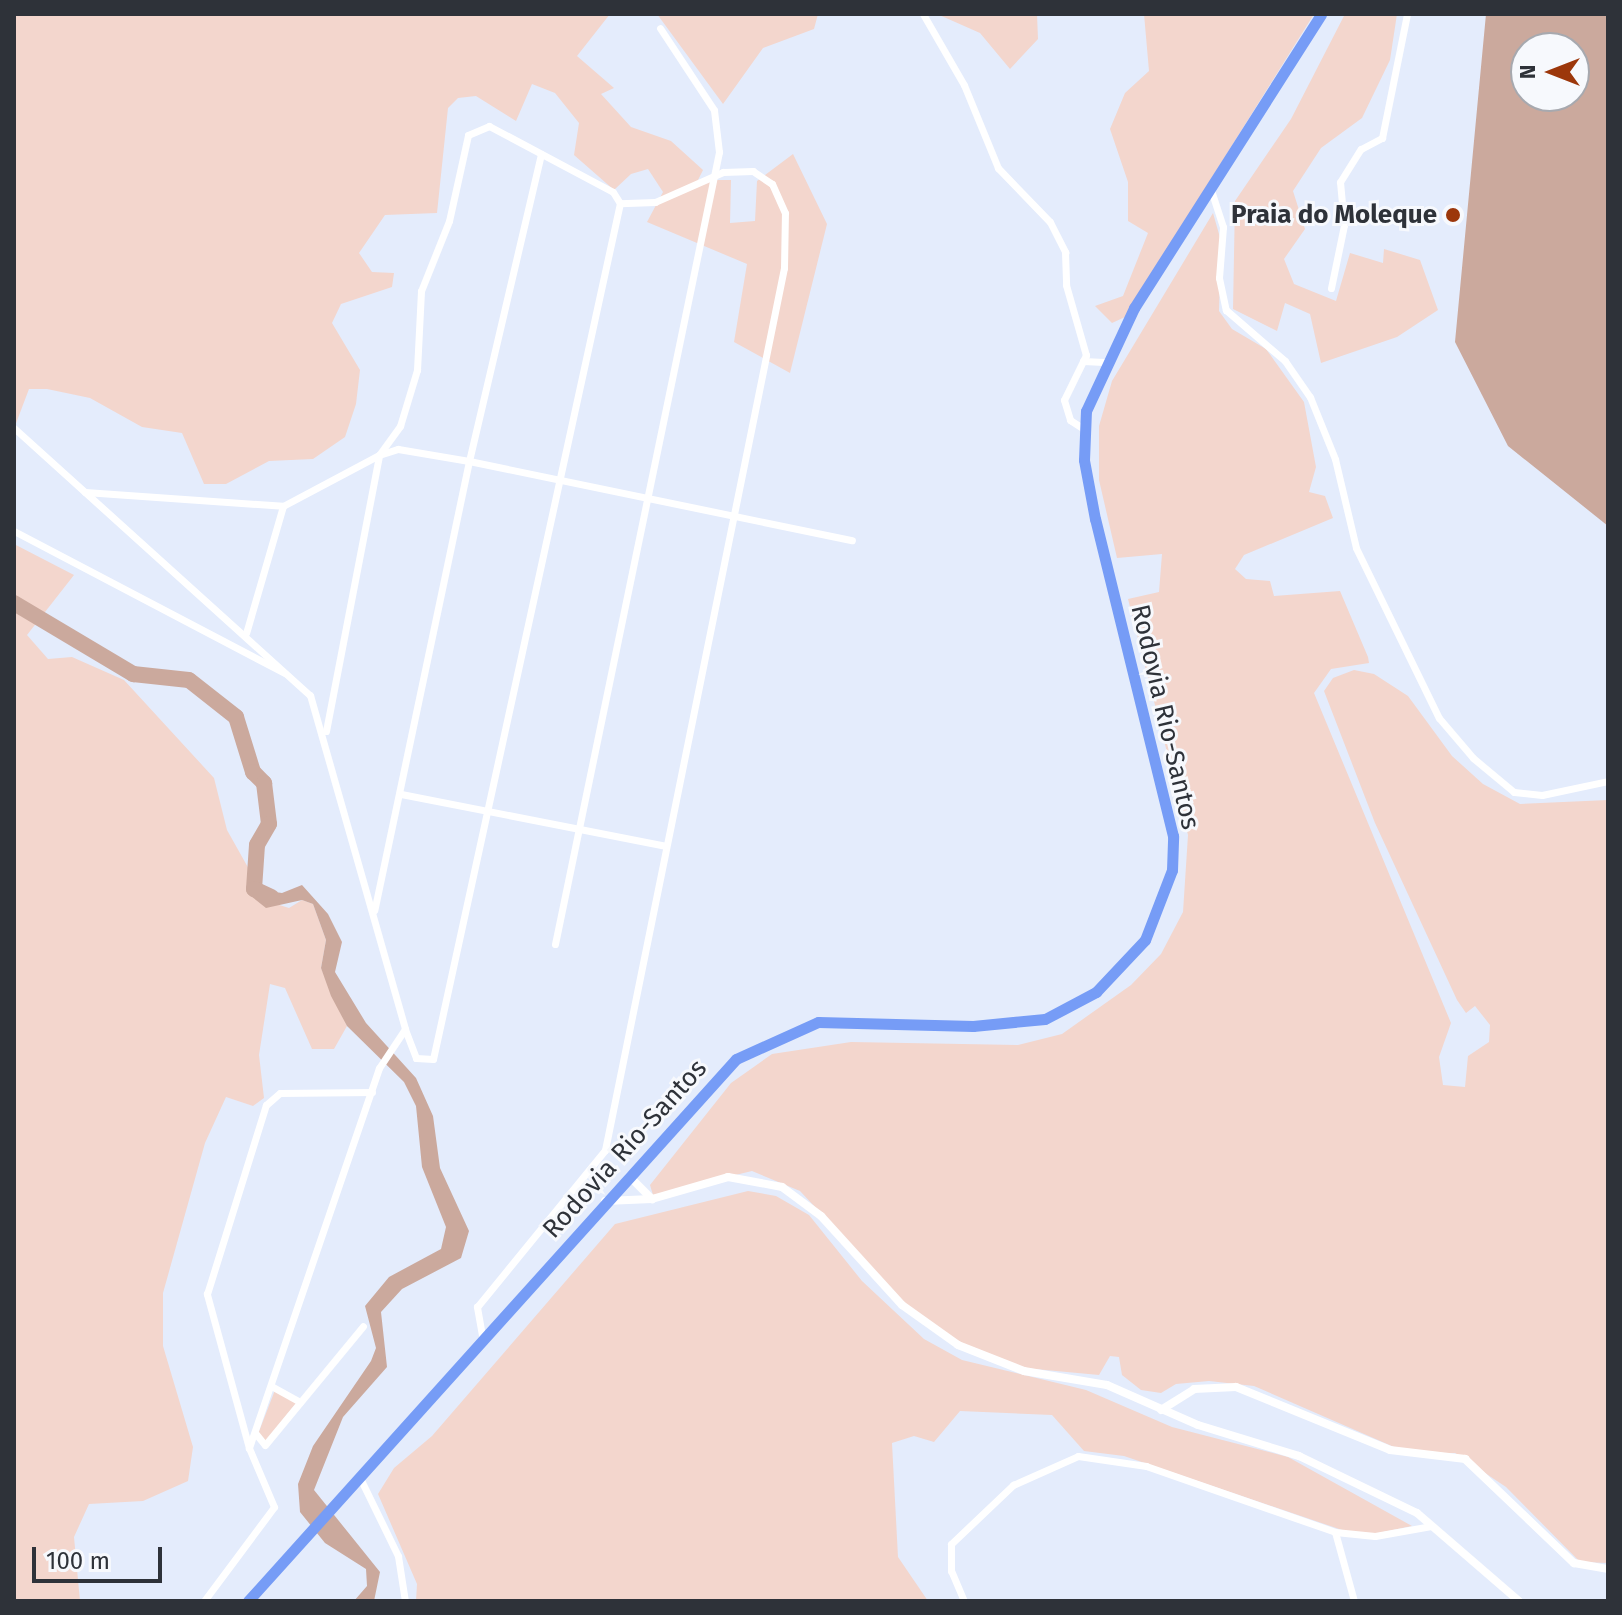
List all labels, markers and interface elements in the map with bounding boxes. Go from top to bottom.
north arrow [1510,32,1590,112]
text: N [1514,65,1541,79]
place label: Praia do Moleque [1231,199,1437,231]
marker: Praia do Moleque [1444,206,1462,224]
street label: Rodovia Rio-Santos [1124,602,1206,832]
street label: Rodovia Rio-Santos [537,1053,713,1245]
scale bar [36,1531,166,1581]
text: 100 m [46,1547,110,1575]

